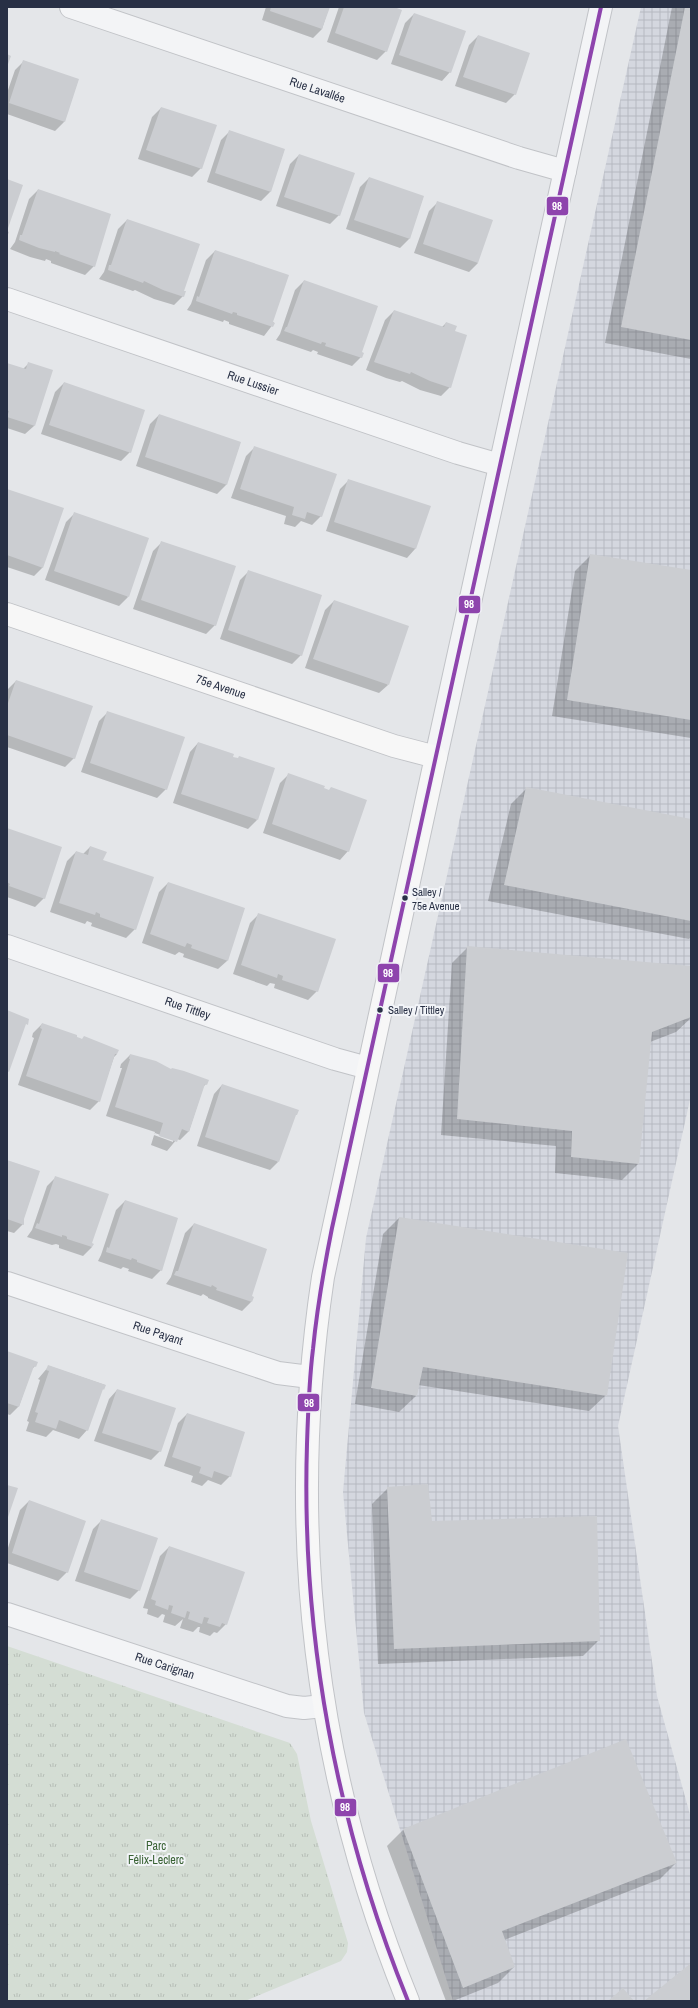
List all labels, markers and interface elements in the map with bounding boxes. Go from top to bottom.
street label: Rue Lavallée [288,73,347,107]
line badge: 98 [546,196,569,216]
text: 98 [552,199,562,213]
street label: Rue Lussier [225,367,281,399]
line badge: 98 [458,595,481,614]
text: 98 [464,597,474,611]
street label: 75e Avenue [194,671,248,703]
place label: Salley / 75e Avenue [412,885,460,913]
marker: Salley / 75e Avenue [400,893,410,903]
line badge: 98 [377,963,400,983]
text: 98 [383,966,393,980]
street label: Rue Tittley [163,993,213,1024]
place label: Salley / Tittley [388,1003,445,1017]
marker: Salley / Tittley [375,1005,385,1015]
street label: Rue Payant [131,1317,185,1349]
line badge: 98 [297,1393,320,1412]
text: 98 [304,1396,314,1410]
street label: Rue Carignan [133,1649,196,1683]
line badge: 98 [334,1798,357,1817]
text: 98 [340,1800,350,1814]
park label: Parc Félix-Leclerc [128,1838,184,1868]

